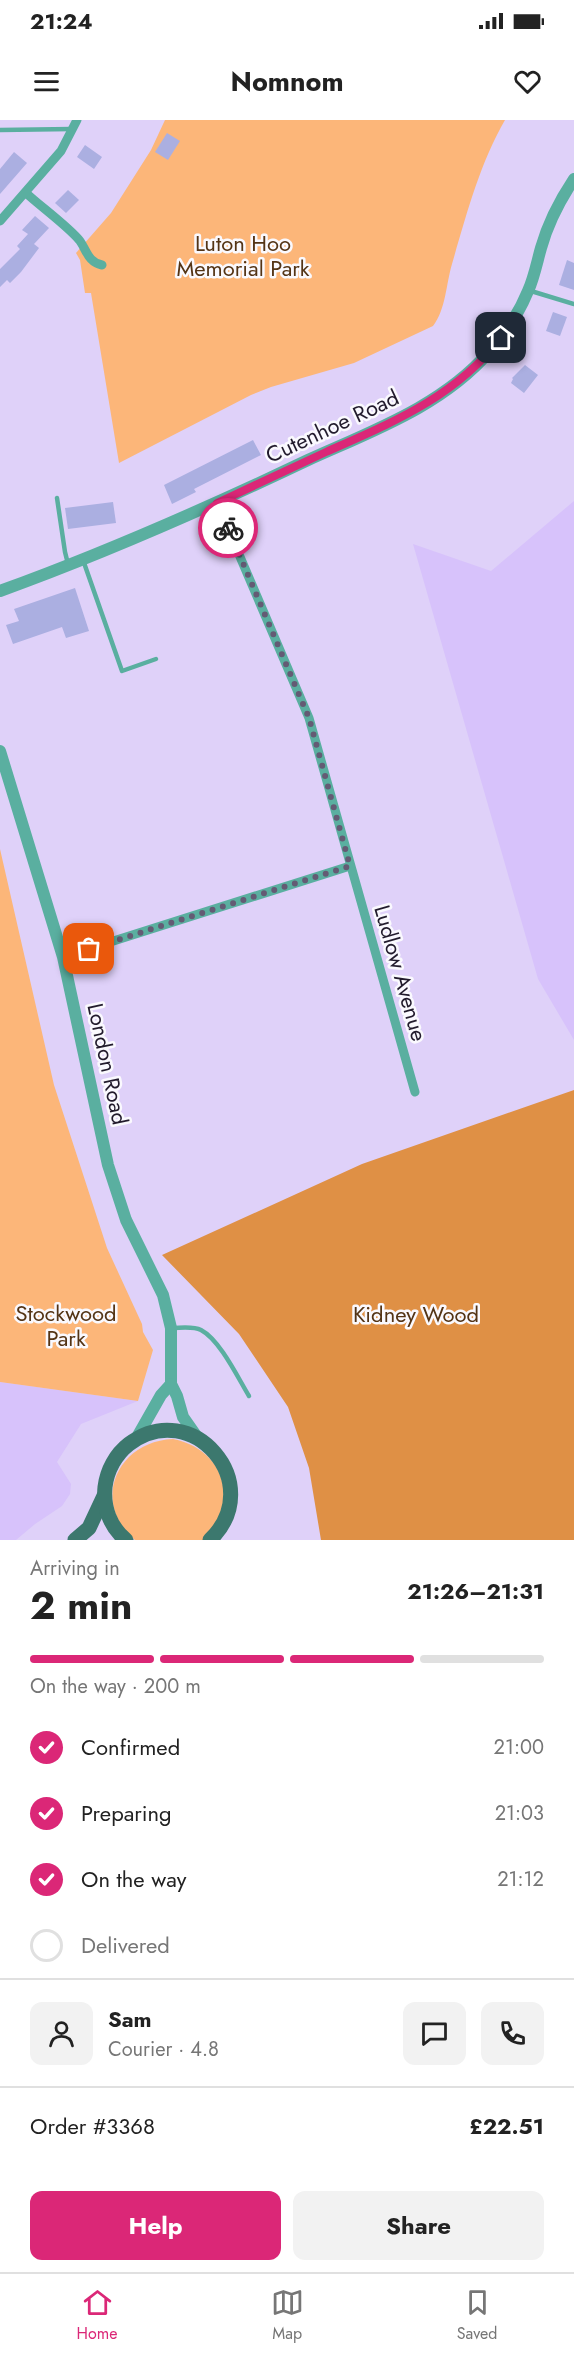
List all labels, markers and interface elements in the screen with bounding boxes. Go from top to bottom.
text: 21:24 [30,5,93,37]
text: Nomnom [230,62,344,101]
icon: menu [30,65,63,98]
icon: heart [511,65,544,98]
park label: Luton Hoo Memorial Park [176,227,310,284]
pin [475,312,526,363]
icon: home [484,321,517,354]
street label: Cutenhoe Road [260,381,404,471]
courier [198,498,258,558]
icon: bike [212,512,245,545]
street label: Ludlow Avenue [366,901,436,1045]
pin [63,923,114,974]
icon: bag [72,932,105,965]
street label: London Road [79,1000,137,1128]
park label: Stockwood Park [15,1297,117,1354]
park label: Kidney Wood [353,1298,479,1330]
text: Arriving in [30,1554,120,1583]
text: 21:26–21:31 [407,1575,544,1607]
text: 2 min [30,1577,132,1634]
text: On the way · 200 m [30,1672,201,1701]
icon: check [30,1731,63,1764]
text: Confirmed [81,1731,180,1763]
text: 21:00 [494,1733,544,1762]
icon: check [30,1797,63,1830]
text: Preparing [81,1797,172,1829]
text: 21:03 [495,1799,544,1828]
icon: check [30,1863,63,1896]
text: On the way [81,1863,186,1895]
text: 21:12 [497,1865,544,1894]
text: Delivered [81,1929,170,1961]
button: person [30,2002,93,2065]
button: chat [403,2002,466,2065]
button: phone [481,2002,544,2065]
text: Sam [108,2003,152,2035]
text: Courier · 4.8 [108,2035,219,2064]
text: Order #3368 [30,2110,155,2142]
text: £22.51 [469,2110,544,2142]
button: Help [30,2191,281,2260]
button: Share [293,2191,544,2260]
tab: Home [77,2286,117,2345]
tab: Map [271,2286,304,2345]
tab: Saved [457,2286,497,2345]

